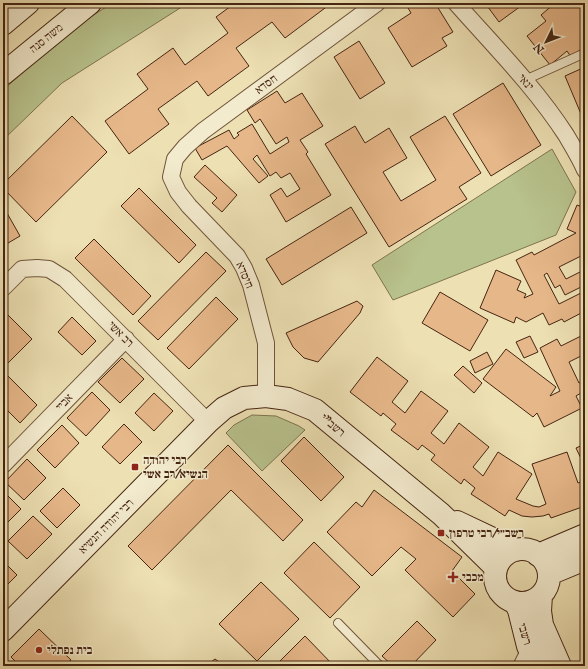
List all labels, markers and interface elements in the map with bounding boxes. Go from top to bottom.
street label: משה סנה [26,20,66,57]
north arrow [526,22,566,62]
text: N [531,40,548,57]
street label: חסדא [252,71,281,98]
street label: ינאי [514,71,537,94]
street label: חיסדא [232,260,257,291]
street label: רב אשי [104,318,137,351]
street label: אביי [52,390,76,414]
street label: רשב"י [317,411,348,440]
place label: רבי יהודה הנשיא/רב אשי [143,453,208,482]
marker: רבי יהודה הנשיא/רב אשי [130,462,140,472]
street label: רבי יהודה הנשיא [76,496,137,557]
place label: רשב״י/רבי טרפון [449,526,524,541]
marker: רשב״י/רבי טרפון [436,528,446,538]
place label: מכבי [462,570,484,585]
marker: מכבי [447,571,459,583]
street label: רשבי [514,621,535,647]
place label: בית נפתלי [47,643,93,658]
marker: בית נפתלי [34,645,44,655]

